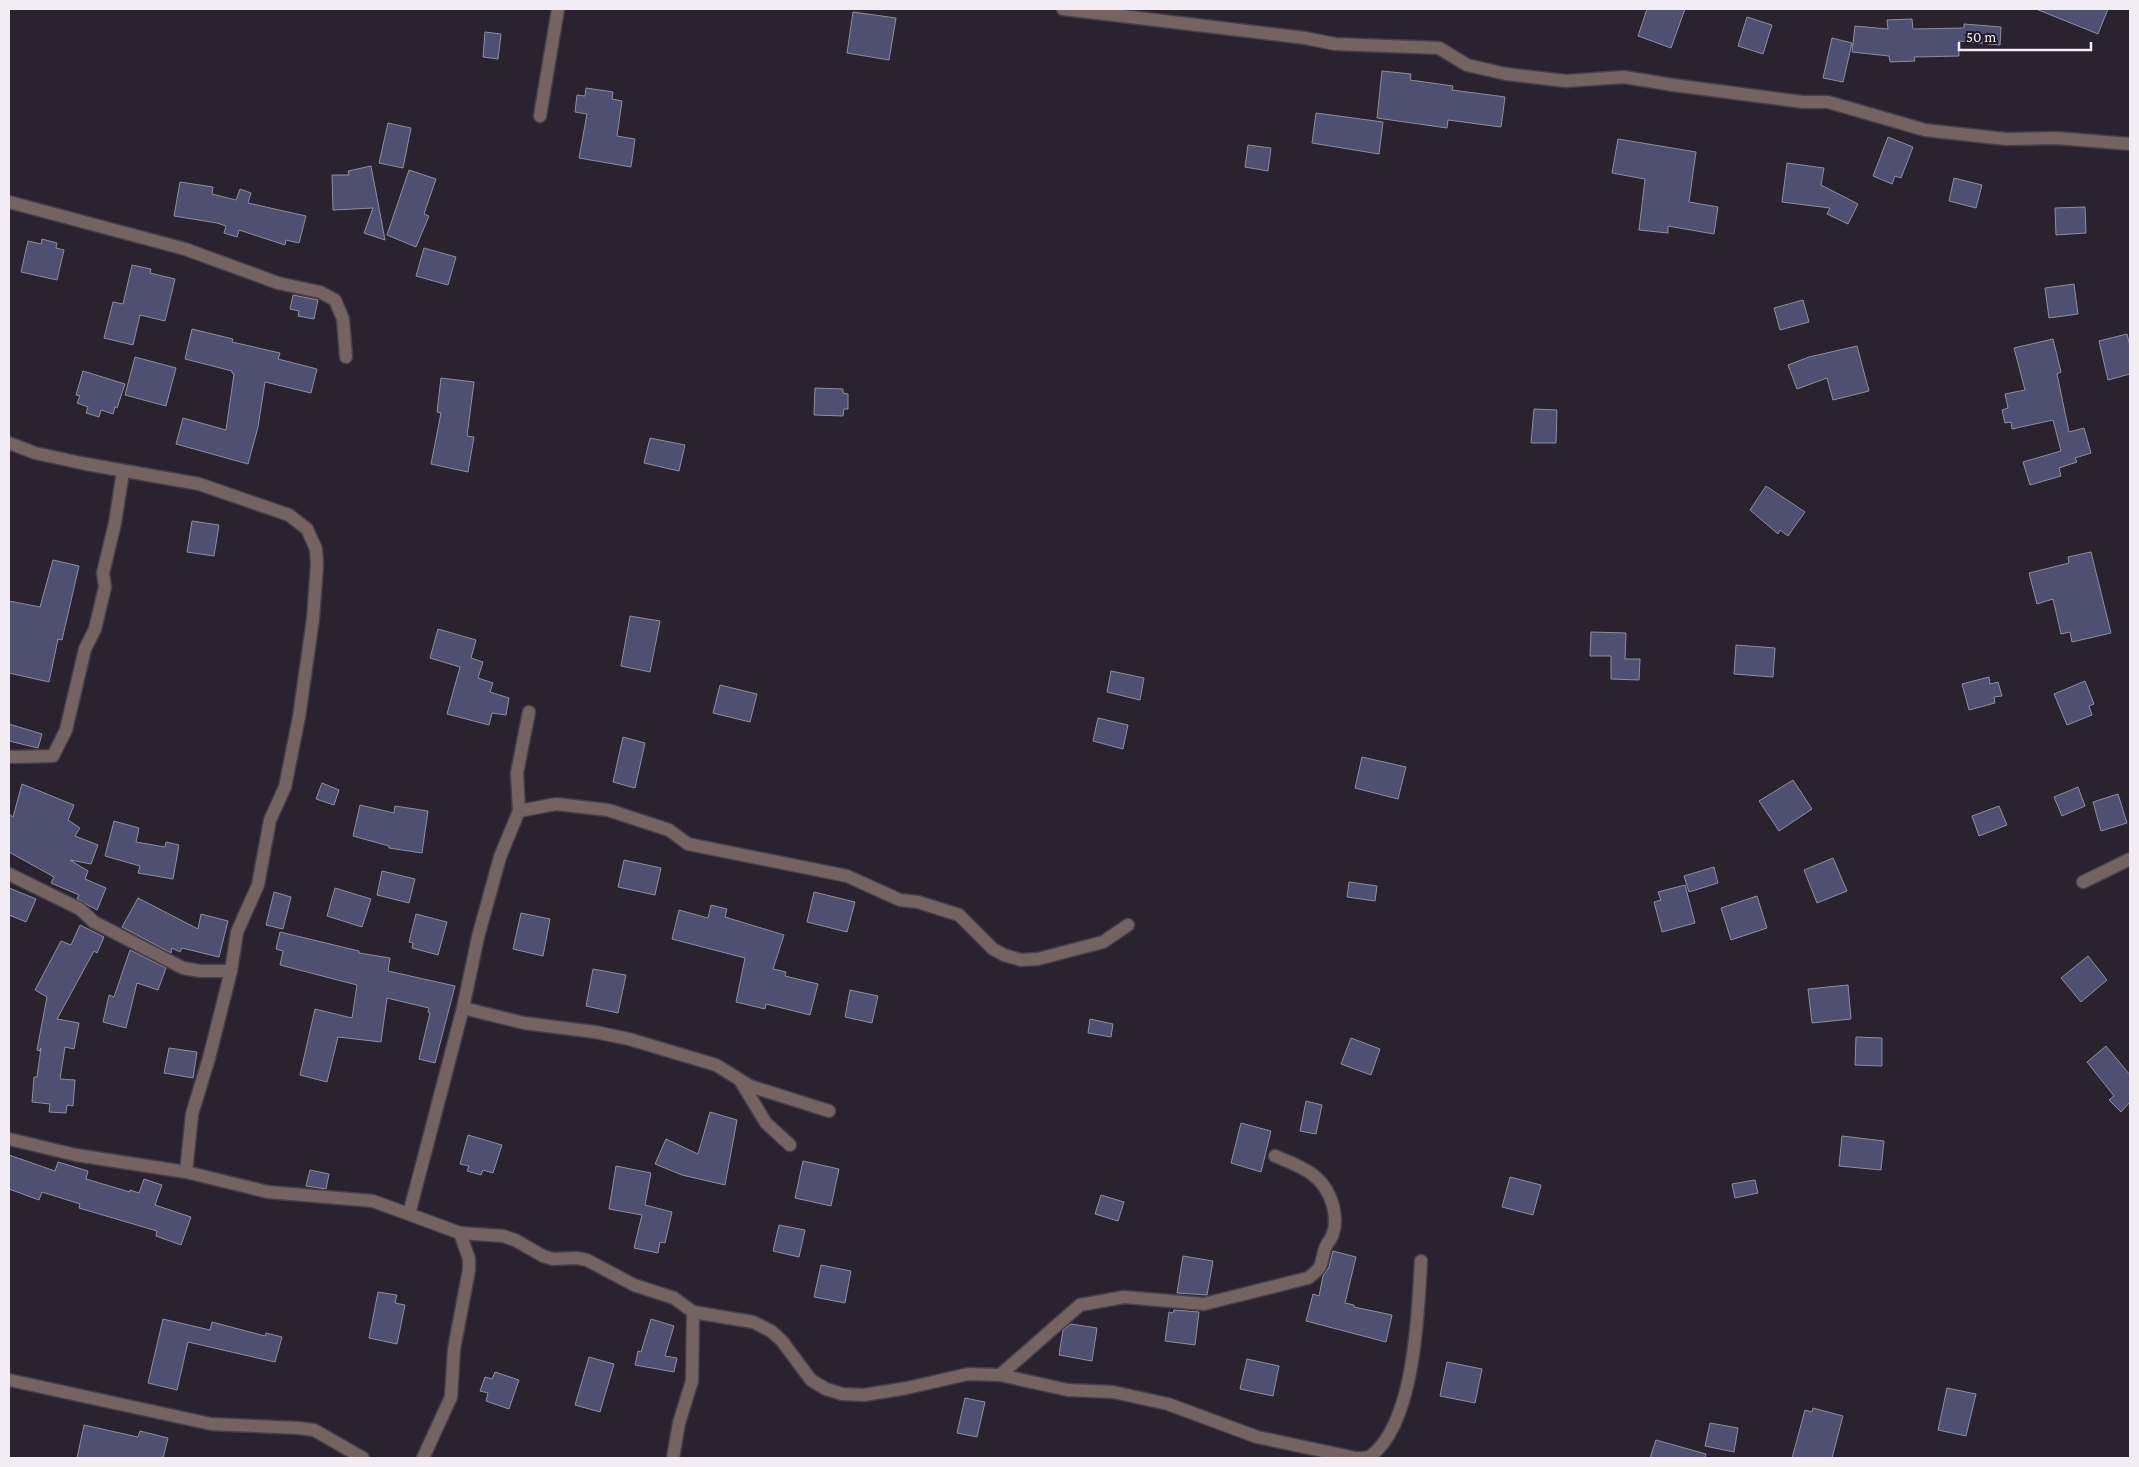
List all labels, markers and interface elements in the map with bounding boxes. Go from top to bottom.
scale bar [1959,20,2092,52]
text: 50 m [1966,29,1996,45]

